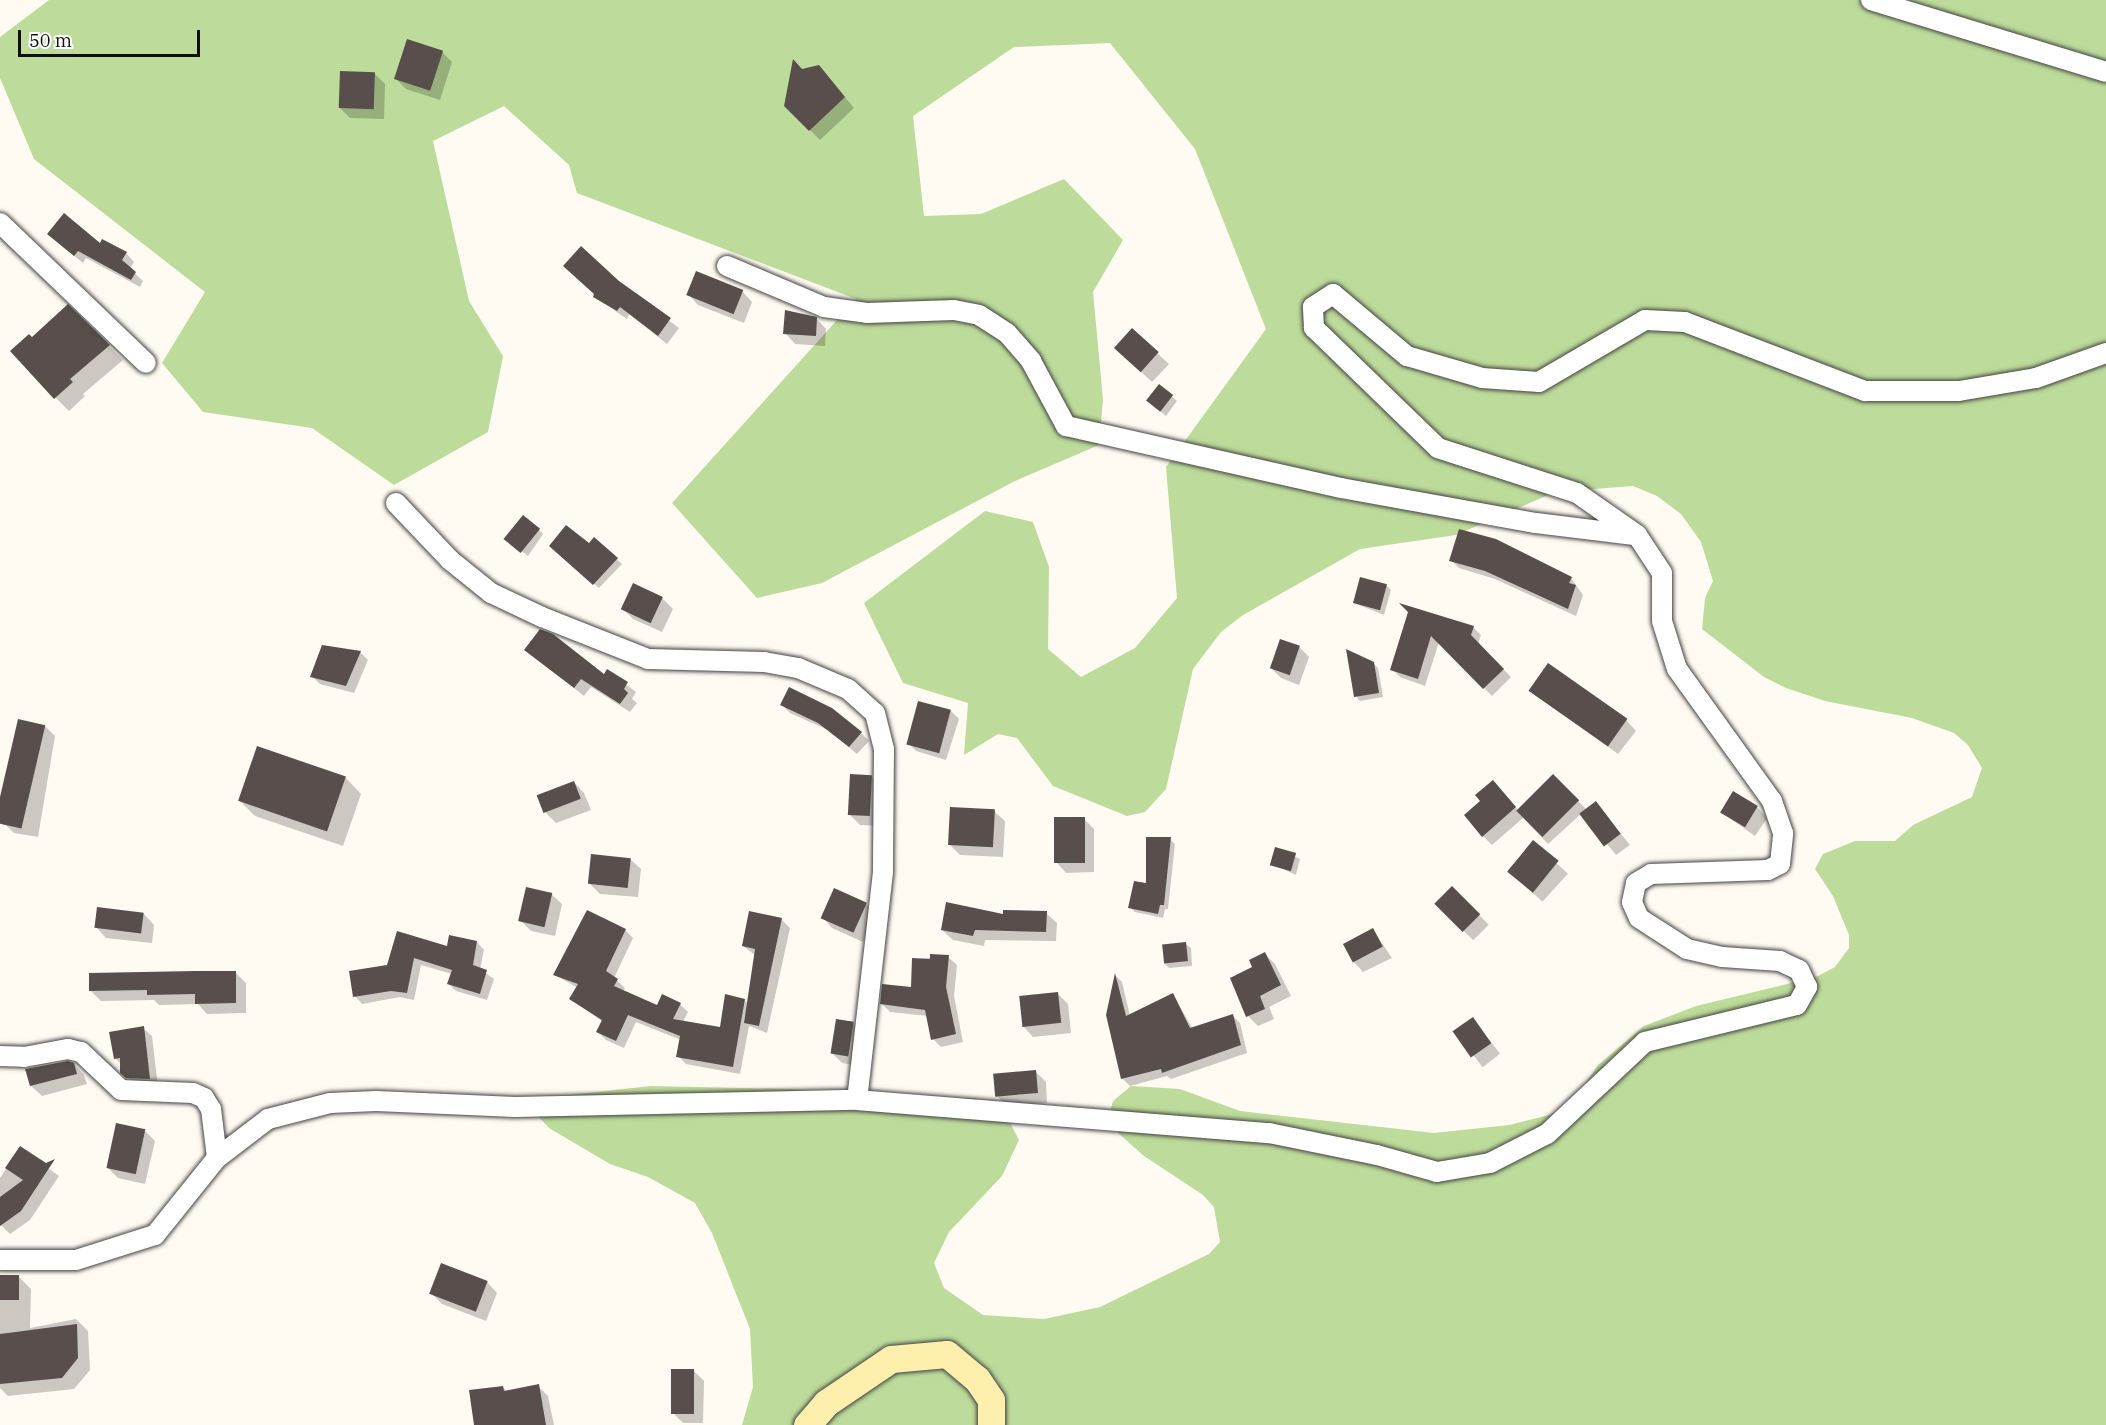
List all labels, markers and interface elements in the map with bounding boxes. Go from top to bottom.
scale bar [21,18,202,56]
text: 50 m [29,29,72,52]

